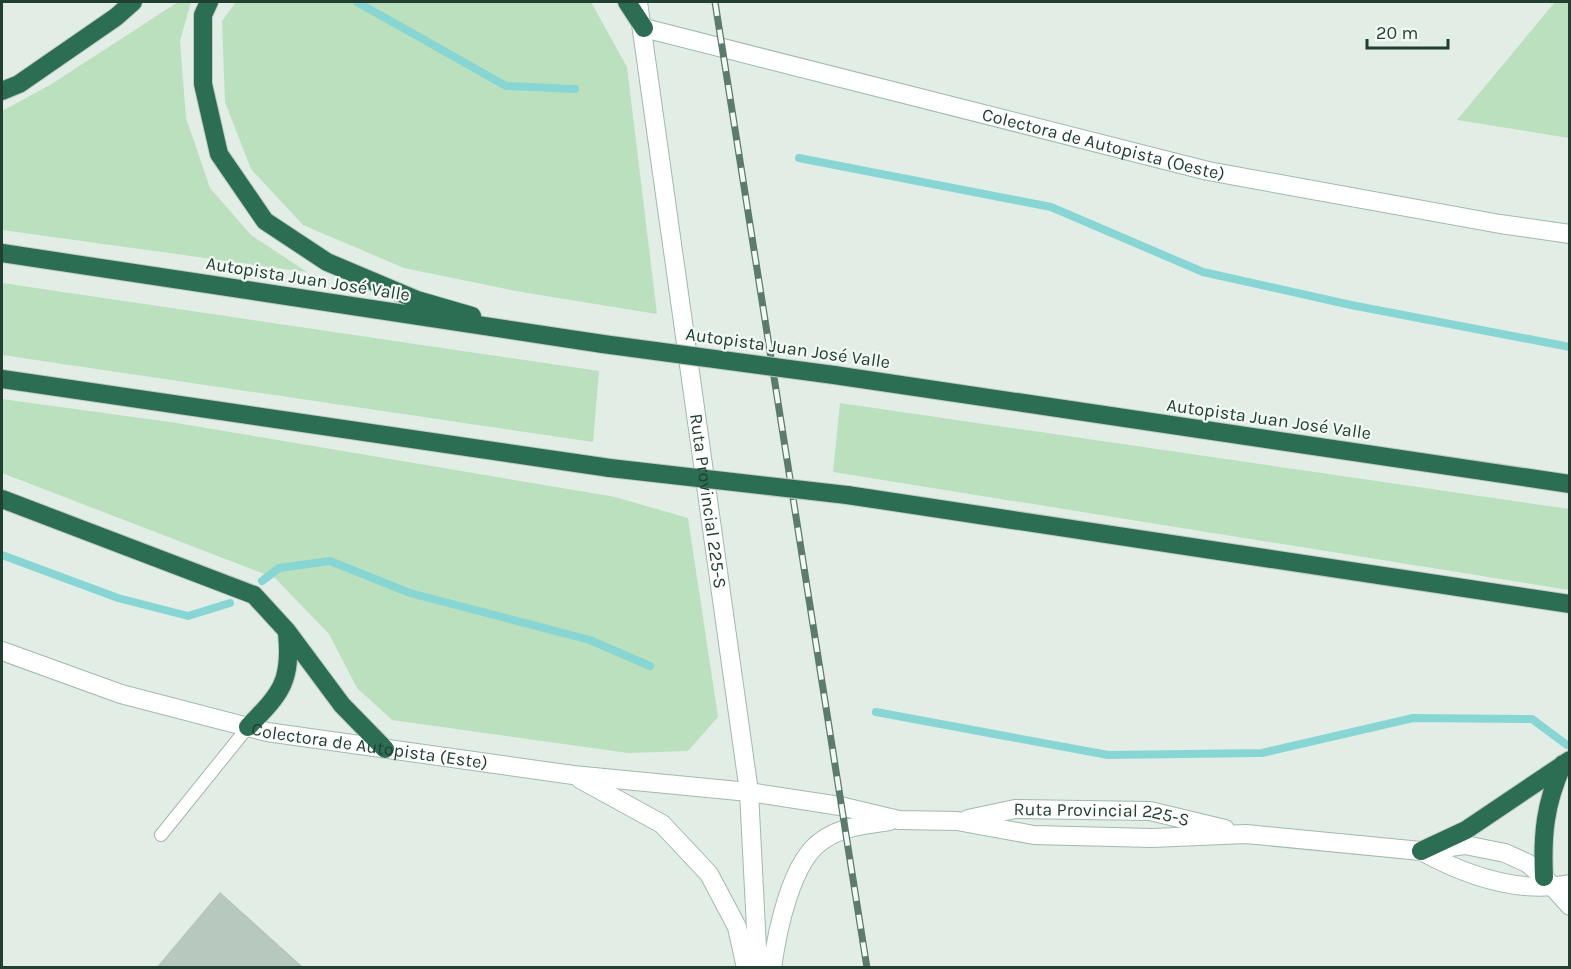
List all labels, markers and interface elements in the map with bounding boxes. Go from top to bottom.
scale bar [1367,12,1448,50]
text: 20 m [1376,22,1418,44]
street label: Colectora de Autopista (Oeste) [980,103,1227,185]
street label: Autopista Juan José Valle [204,252,412,306]
street label: Autopista Juan José Valle [684,323,892,373]
street label: Autopista Juan José Valle [1165,394,1373,444]
street label: Ruta Provincial 225-S [685,412,731,590]
street label: Colectora de Autopista (Este) [249,717,489,774]
street label: Ruta Provincial 225-S [1013,798,1192,831]

